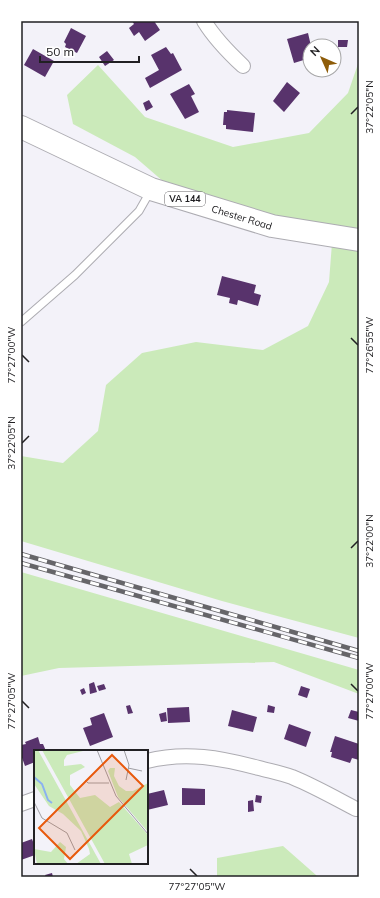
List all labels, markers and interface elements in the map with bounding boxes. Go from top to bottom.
scale bar [40,38,139,64]
north arrow [302,38,342,78]
text: N [307,43,323,59]
text: 50 m [46,44,74,59]
text: 37°22'05"N [363,80,376,134]
road number: VA 144 [165,192,205,206]
street label: Chester Road [210,202,274,233]
text: 77°26'55"W [363,317,376,373]
text: 77°27'00"W [5,327,18,383]
text: 37°22'05"N [5,416,18,470]
text: 37°22'00"N [363,514,376,568]
text: 77°27'00"W [363,663,376,719]
text: 77°27'05"W [5,673,18,729]
inset map [34,750,148,864]
text: 77°27'05"W [169,880,225,893]

